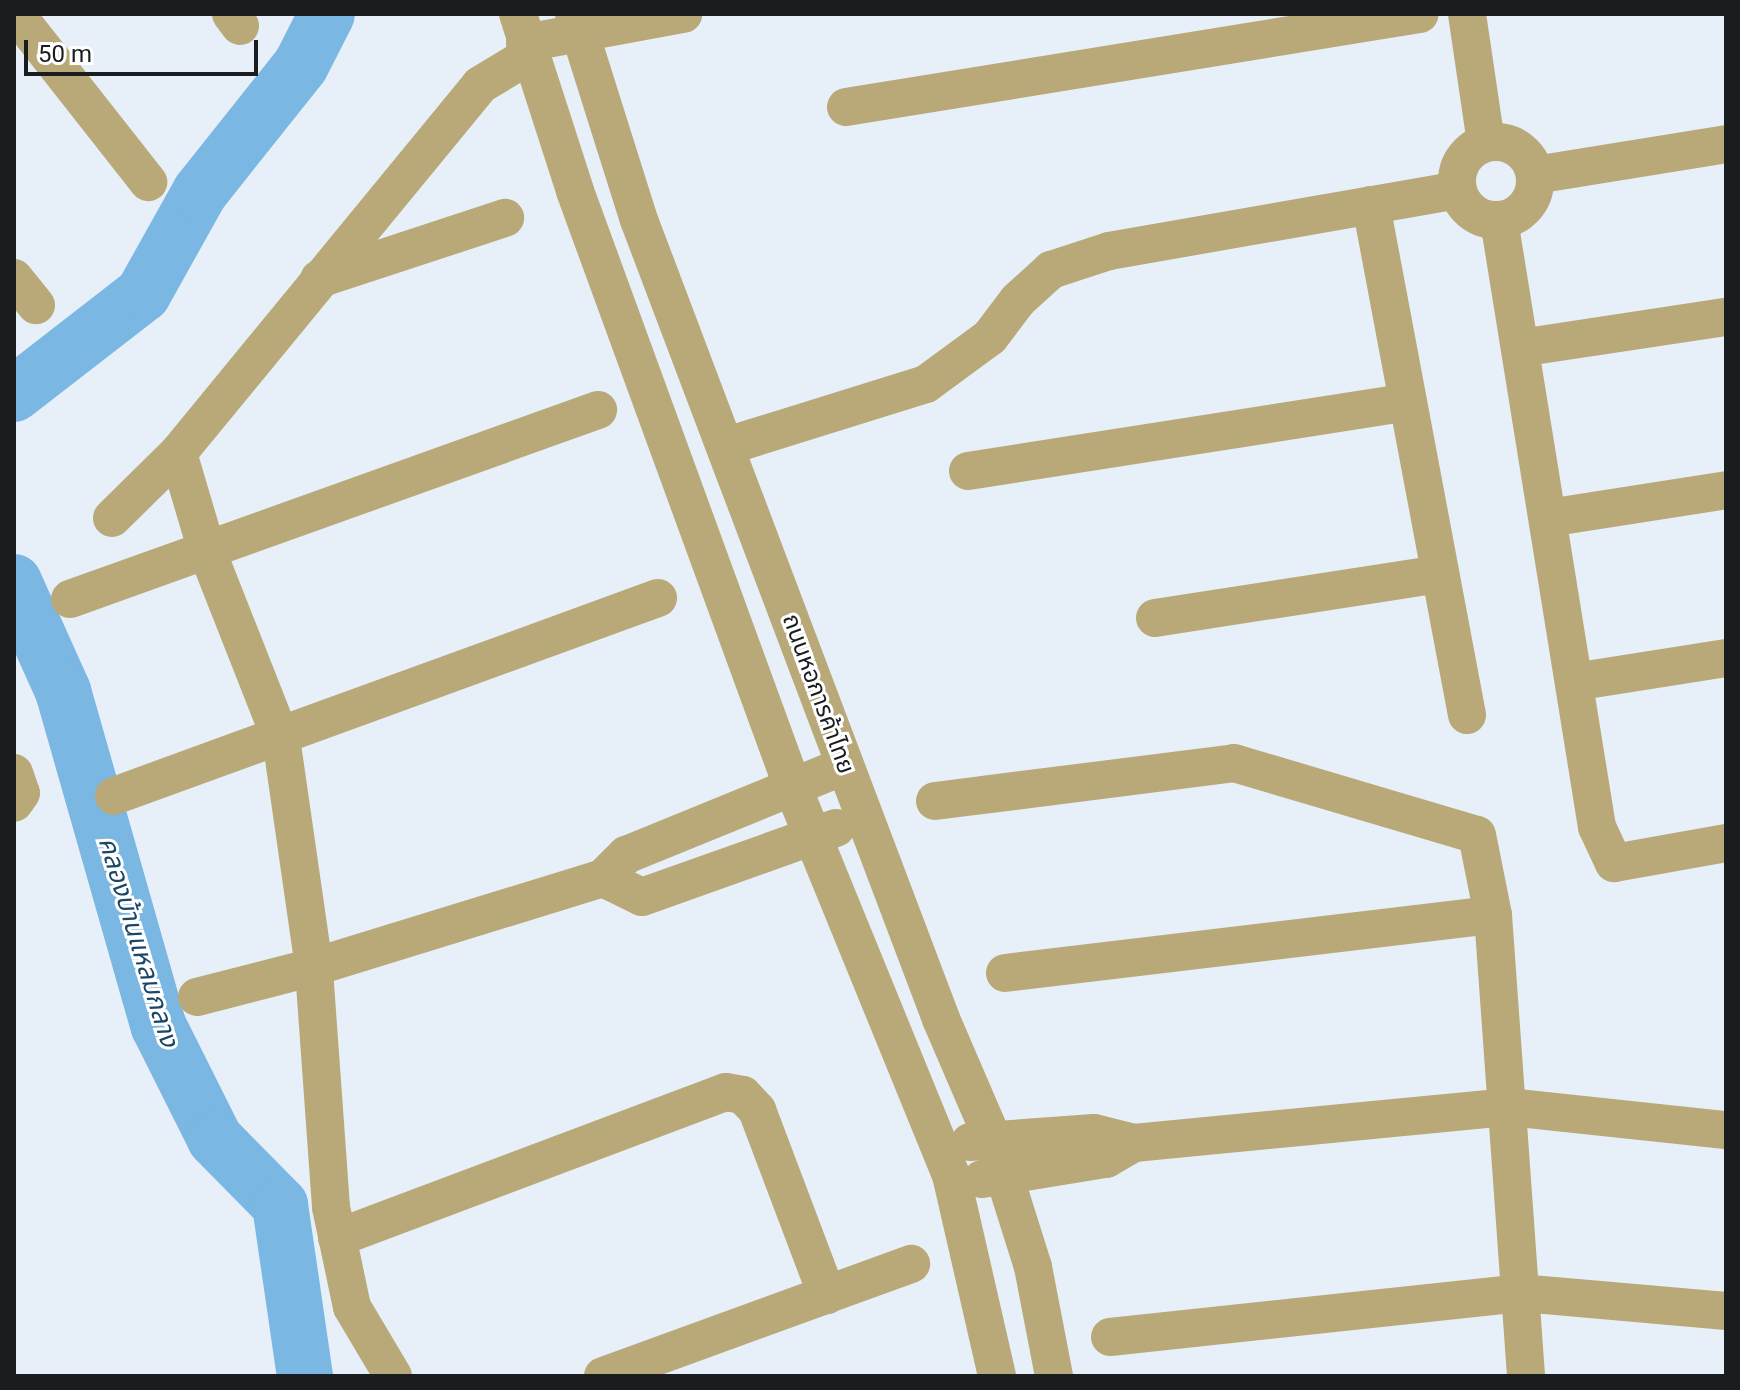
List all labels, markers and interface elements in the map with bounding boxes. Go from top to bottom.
scale bar [28,24,262,74]
text: 50 m [38,40,92,68]
street label: ถนนหอการค้าไทย [776,610,860,778]
water label: คลองบ้านแหลมกลาง [91,833,185,1051]

